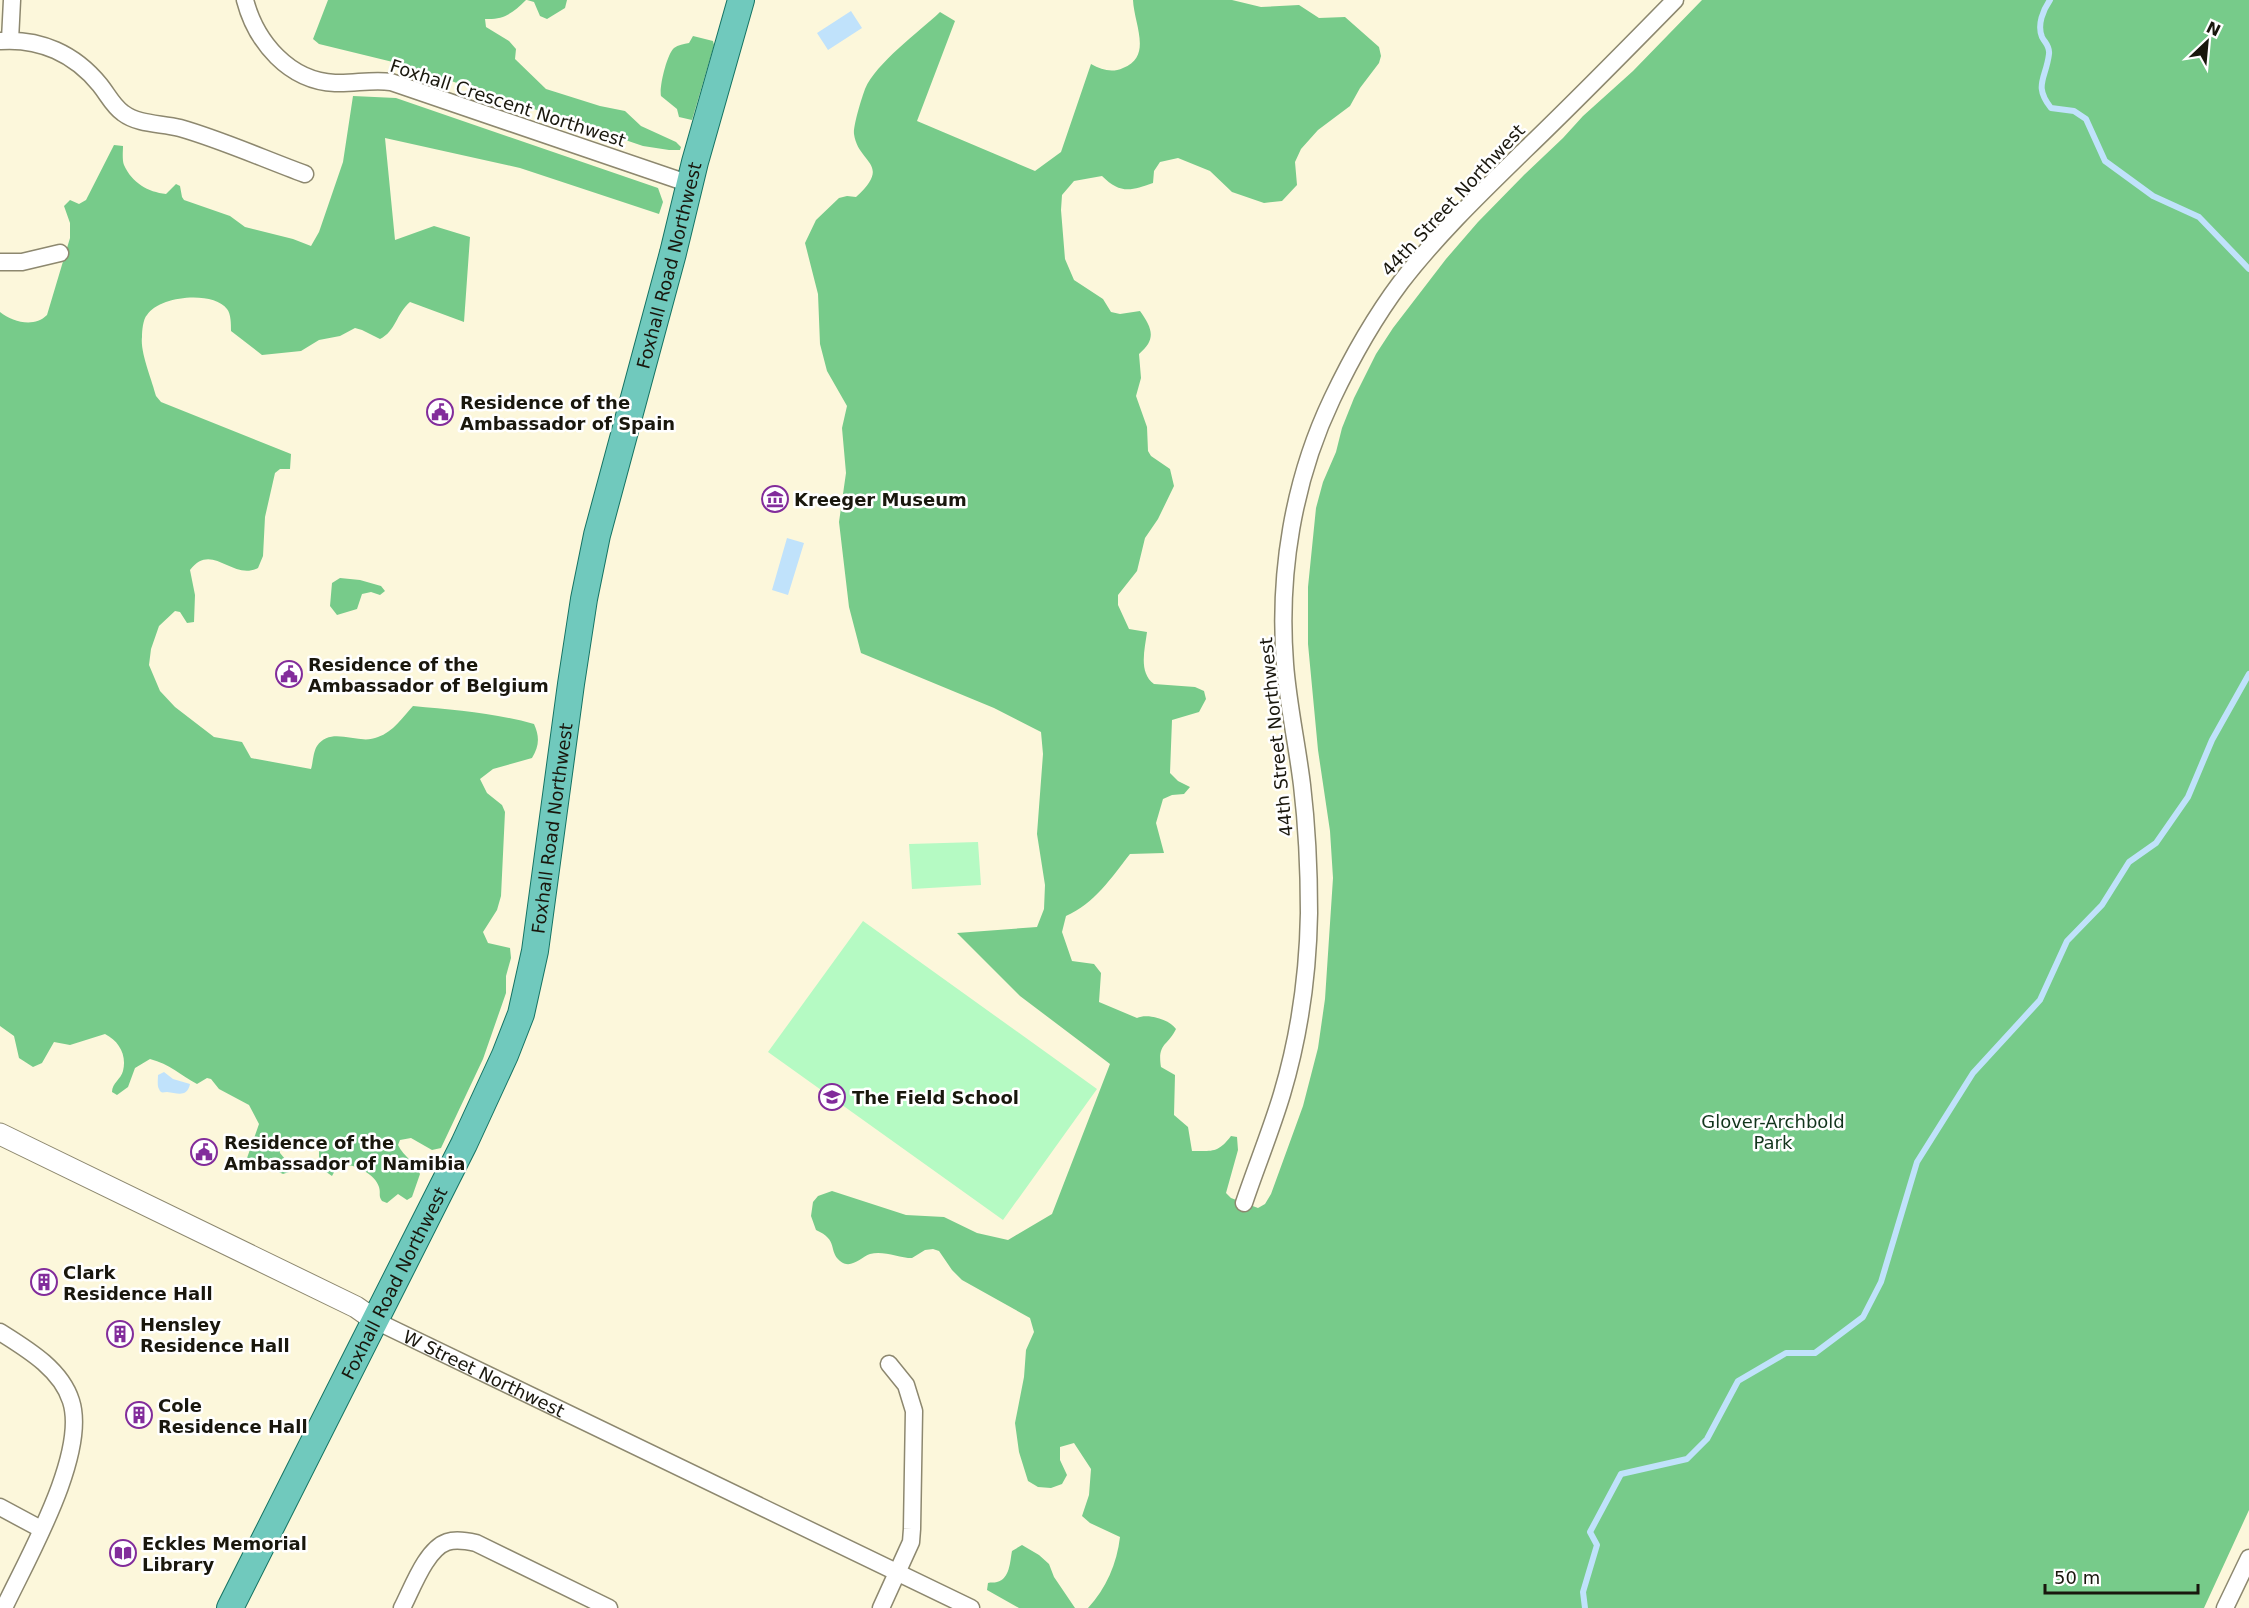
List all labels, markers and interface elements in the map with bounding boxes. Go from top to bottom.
north arrow [2177,12,2237,72]
text: N [2203,17,2224,40]
street label: Foxhall Crescent Northwest [387,55,629,151]
street label: 44th Street Northwest [1377,120,1529,280]
street label: Foxhall Road Northwest [632,160,705,371]
place label: Residence of the Ambassador of Spain [460,392,675,434]
public building icon: Residence of the Ambassador of Spain [425,397,455,427]
museum icon: Kreeger Museum [760,484,790,514]
place label: Kreeger Museum [794,489,967,510]
street label: 44th Street Northwest [1255,636,1297,838]
place label: Residence of the Ambassador of Belgium [308,654,549,696]
public building icon: Residence of the Ambassador of Belgium [274,659,304,689]
street label: Foxhall Road Northwest [527,722,576,935]
school or university icon: The Field School [817,1082,847,1112]
place label: The Field School [852,1087,1019,1108]
park label: Glover-Archbold Park [1701,1111,1845,1153]
place label: Residence of the Ambassador of Namibia [224,1132,466,1174]
public building icon: Residence of the Ambassador of Namibia [189,1137,219,1167]
street label: Foxhall Road Northwest [337,1183,451,1383]
place label: Clark Residence Hall [63,1262,213,1304]
building icon: Clark Residence Hall [29,1267,59,1297]
place label: Hensley Residence Hall [140,1314,290,1356]
building icon: Hensley Residence Hall [105,1319,135,1349]
street label: W Street Northwest [400,1325,568,1421]
place label: Cole Residence Hall [158,1395,308,1437]
building icon: Cole Residence Hall [124,1400,154,1430]
place label: Eckles Memorial Library [142,1533,307,1575]
library icon: Eckles Memorial Library [108,1538,138,1568]
scale bar [2045,1557,2198,1595]
text: 50 m [2054,1567,2100,1588]

